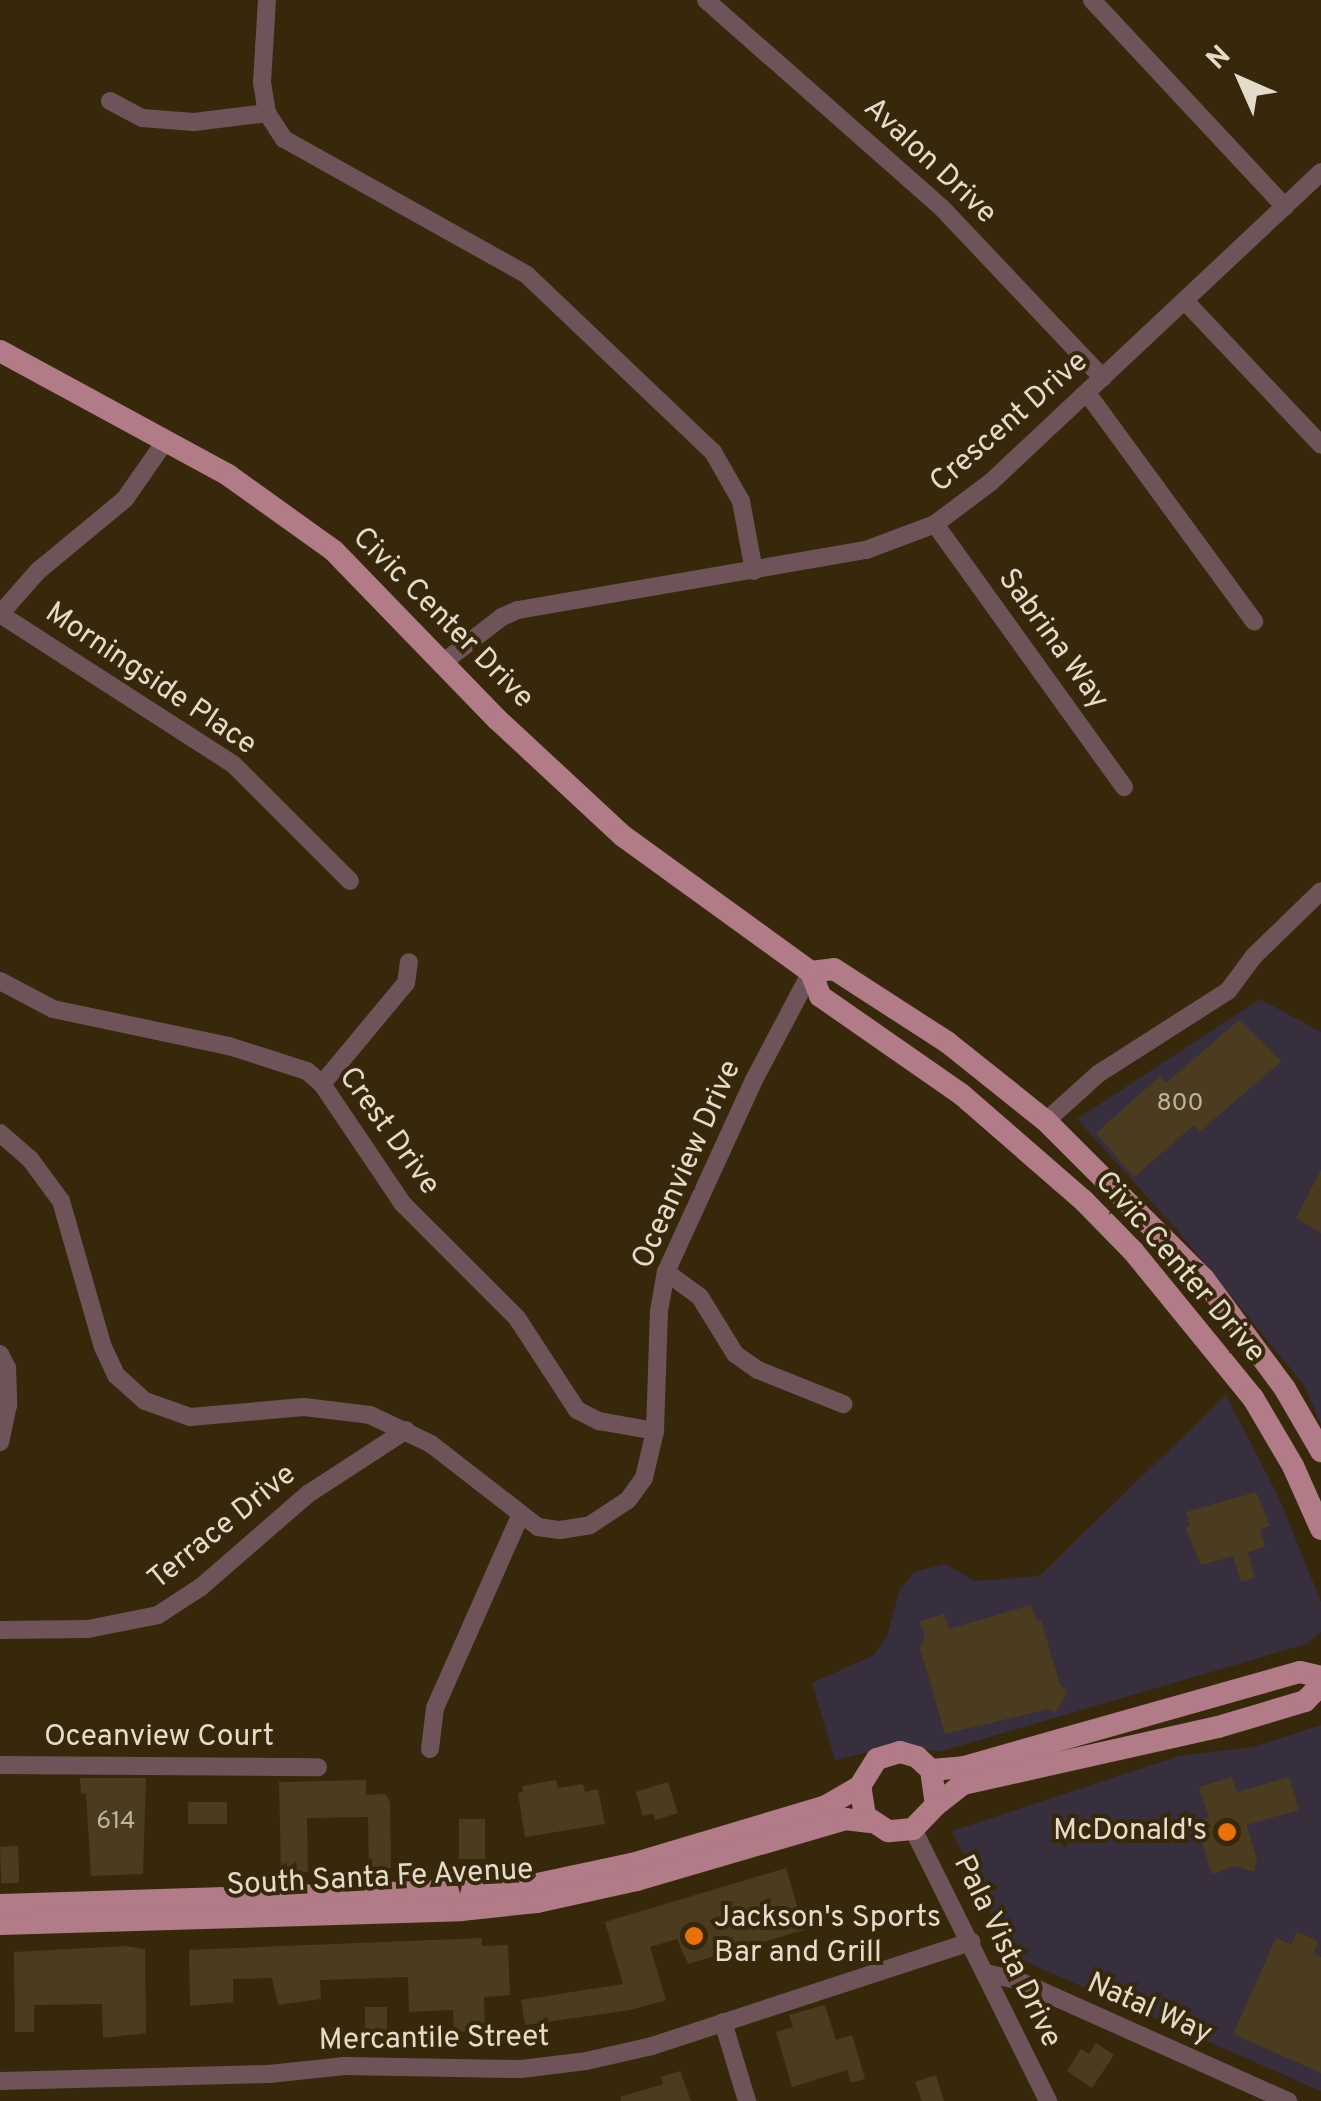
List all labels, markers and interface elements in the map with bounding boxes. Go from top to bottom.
north arrow [1191,30,1291,130]
text: N [1200,39,1240,79]
street label: Avalon Drive [855,91,1003,233]
street label: Crescent Drive [924,345,1096,501]
street label: Civic Center Drive [344,521,540,717]
street label: Sabrina Way [989,562,1115,718]
street label: Morningside Place [37,596,263,764]
street label: Oceanview Drive [626,1055,750,1275]
street label: Crest Drive [330,1061,446,1203]
house number: 800 [1157,1089,1203,1119]
street label: Civic Center Drive [1086,1165,1272,1371]
street label: Terrace Drive [142,1458,304,1598]
street label: Oceanview Court [44,1720,274,1756]
house number: 614 [96,1807,136,1837]
place label: McDonald's [1053,1814,1207,1850]
marker: McDonald's [1216,1821,1238,1843]
street label: Pala Vista Drive [944,1849,1068,2055]
street label: South Santa Fe Avenue [225,1853,535,1905]
place label: Jackson's Sports Bar and Grill [714,1901,941,1972]
marker: Jackson's Sports Bar and Grill [683,1925,705,1947]
street label: Natal Way [1081,1966,1217,2054]
street label: Mercantile Street [318,2020,550,2060]

